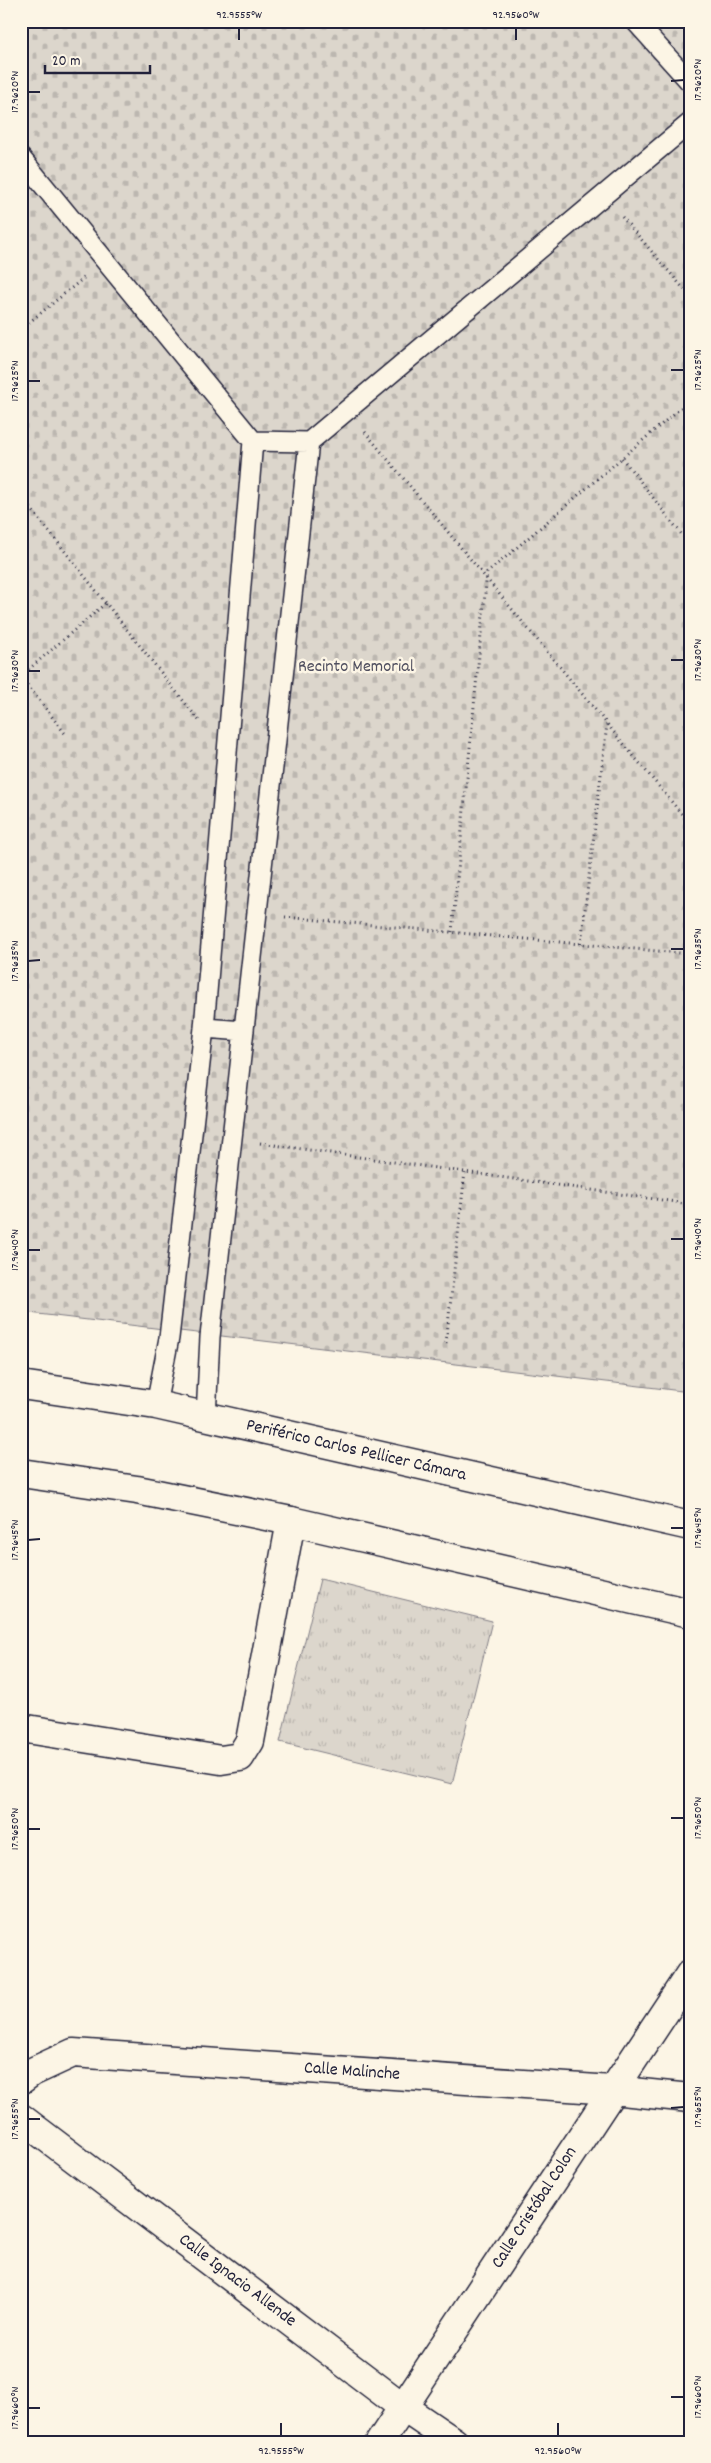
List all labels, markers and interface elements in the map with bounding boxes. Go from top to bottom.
text: 92.9555°W [216,7,262,24]
text: 92.9560°W [493,7,540,24]
scale bar [45,42,150,74]
text: 20 m [52,51,80,73]
text: 17.9620°N [690,59,707,101]
text: 17.9620°N [7,71,24,113]
text: 17.9625°N [690,349,707,391]
text: 17.9625°N [7,360,24,402]
text: 17.9630°N [690,639,707,681]
text: 17.9630°N [7,650,24,692]
park label: Recinto Memorial [298,655,415,680]
text: 17.9635°N [690,928,707,970]
text: 17.9635°N [7,940,24,982]
text: 17.9640°N [690,1218,707,1260]
text: 17.9640°N [7,1229,24,1271]
street label: Periférico Carlos Pellicer Cámara [243,1413,469,1489]
text: 17.9645°N [690,1507,707,1548]
text: 17.9645°N [7,1519,24,1560]
text: 17.9650°N [690,1797,707,1839]
text: 17.9650°N [7,1808,24,1850]
street label: Calle Malinche [303,2056,401,2088]
text: 17.9655°N [690,2086,707,2128]
text: 17.9655°N [7,2098,24,2140]
street label: Calle Cristóbal Colon [486,2142,584,2274]
street label: Calle Ignacio Allende [173,2228,301,2334]
text: 17.9660°N [690,2376,707,2418]
text: 17.9660°N [7,2387,24,2429]
text: 92.9555°W [258,2443,304,2460]
text: 92.9560°W [535,2443,582,2460]

